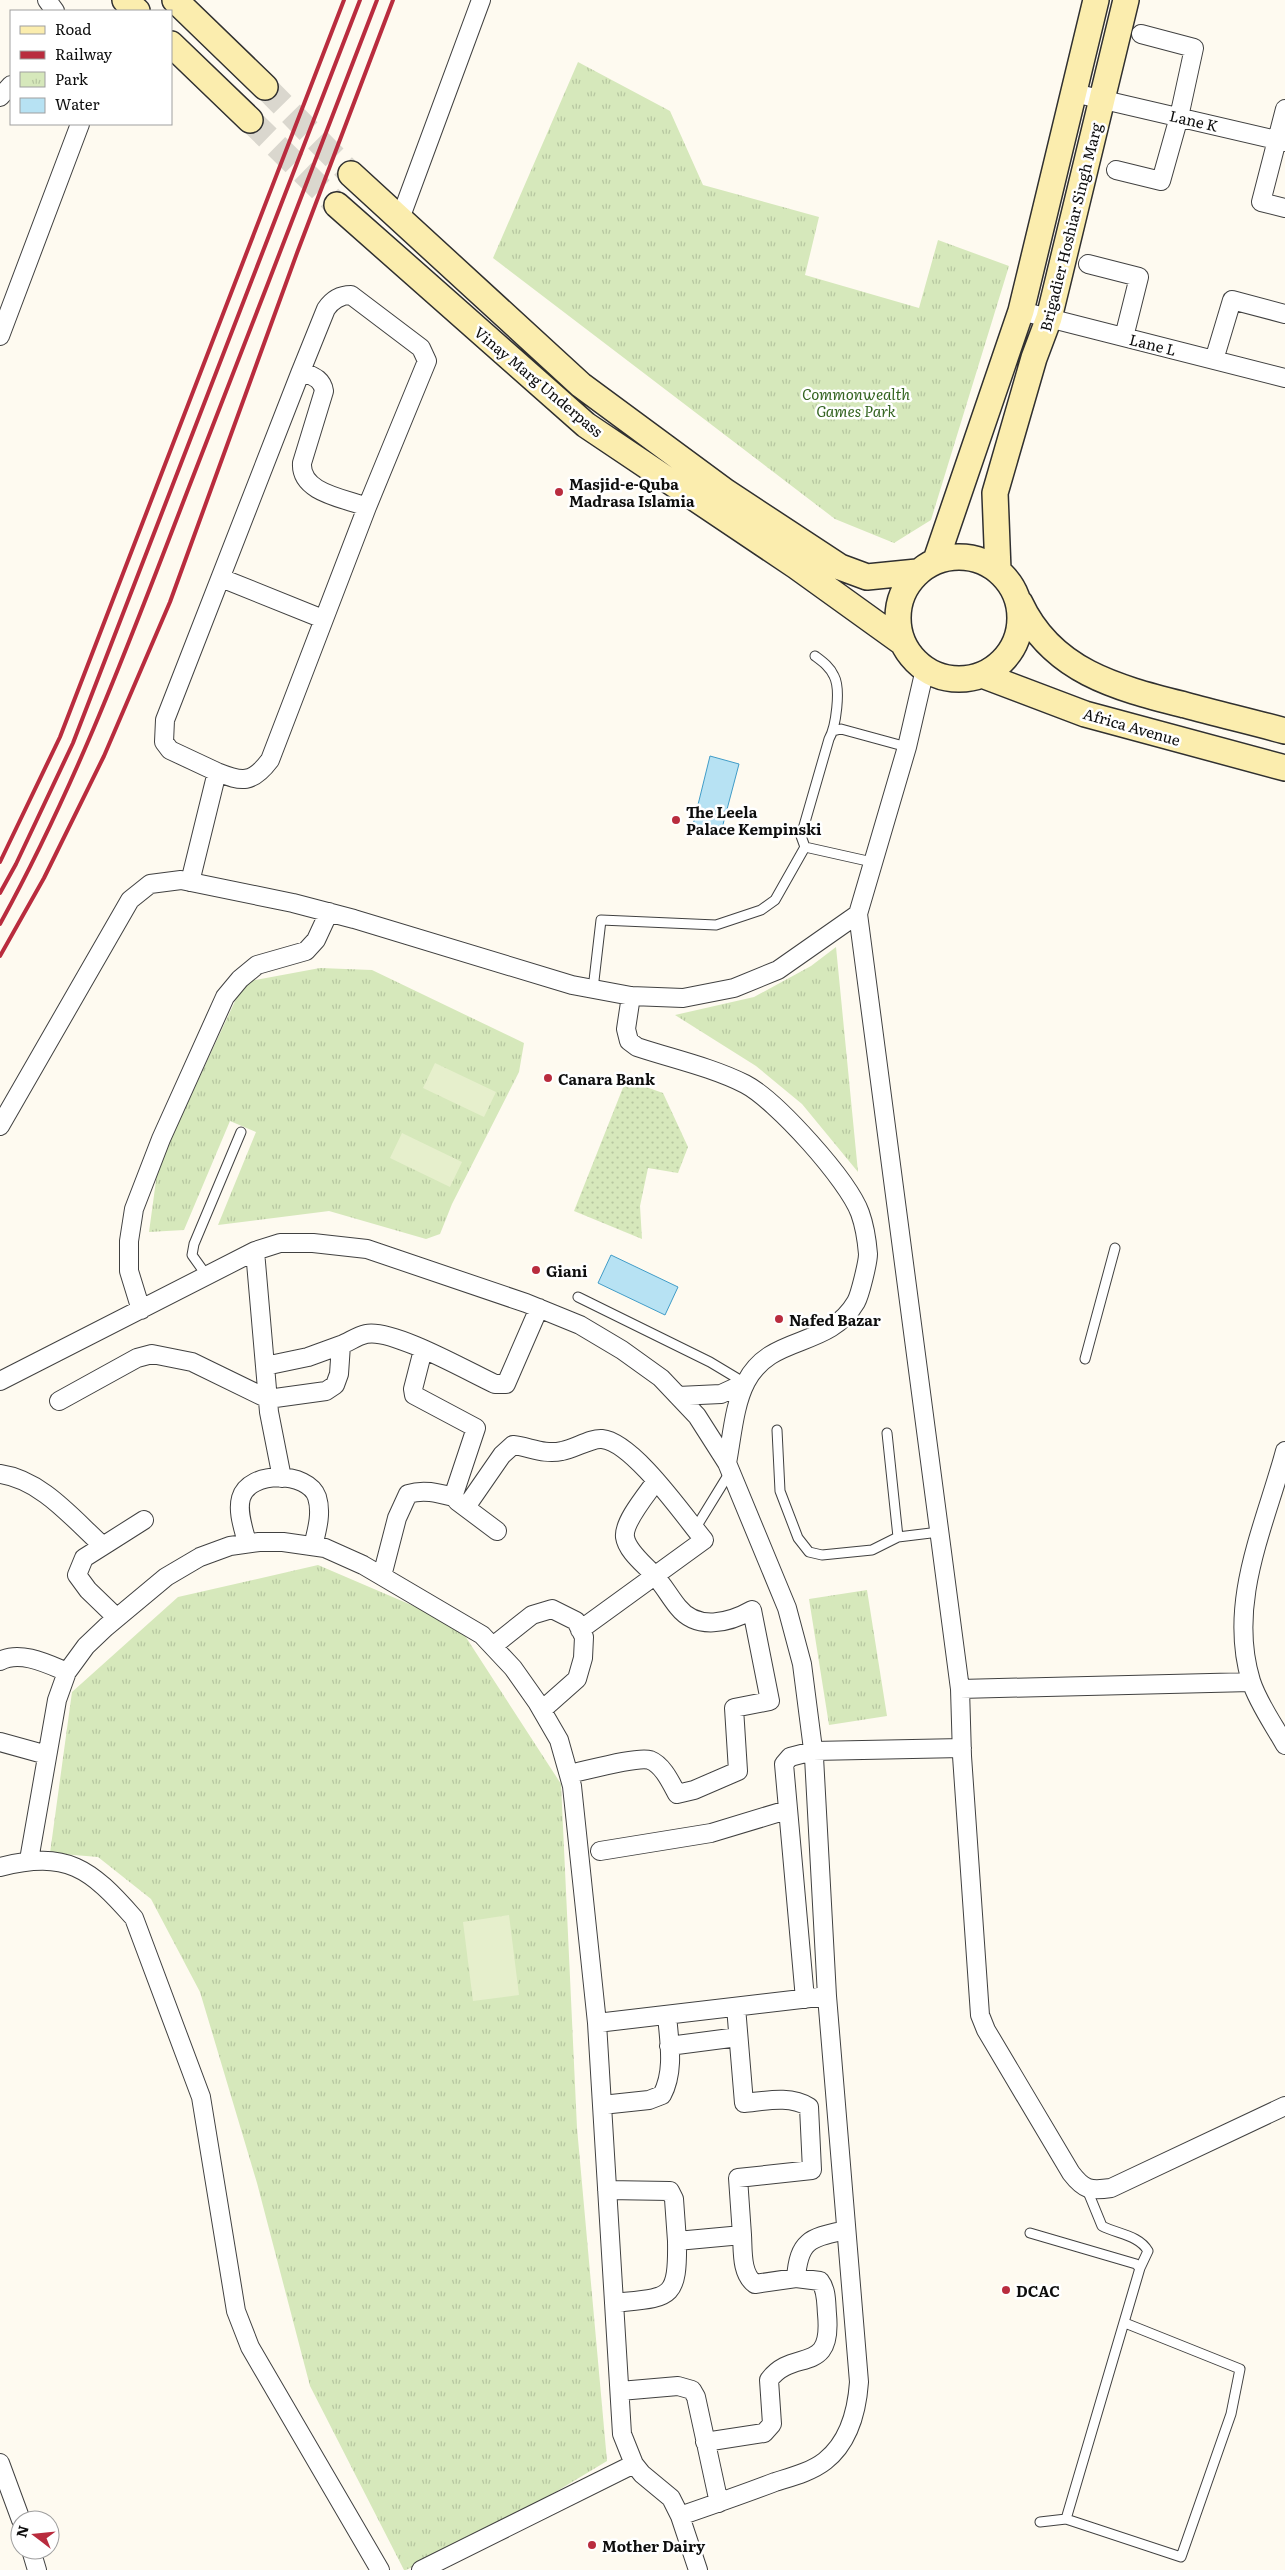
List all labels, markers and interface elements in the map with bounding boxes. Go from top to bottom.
legend [10,10,172,125]
text: Road [55,17,91,40]
text: Railway [55,42,113,65]
text: Park [55,67,89,90]
text: Water [55,92,100,115]
street label: Lane K [1167,103,1221,137]
street label: Brigadier Hoshiar Singh Marg [1033,120,1107,334]
street label: Vinay Marg Underpass [470,320,609,442]
street label: Lane L [1127,327,1179,361]
park label: Commonwealth Games Park [802,382,910,422]
place label: Masjid-e-Quba Madrasa Islamia [569,472,695,512]
marker: Masjid-e-Quba Madrasa Islamia [553,486,565,498]
street label: Africa Avenue [1081,701,1184,751]
place label: The Leela Palace Kempinski [686,800,822,840]
marker: The Leela Palace Kempinski [670,814,682,826]
place label: Canara Bank [558,1067,656,1090]
marker: Canara Bank [542,1072,554,1084]
place label: Giani [546,1259,588,1282]
marker: Giani [530,1264,542,1276]
place label: Nafed Bazar [789,1308,881,1331]
marker: Nafed Bazar [773,1313,785,1325]
place label: DCAC [1016,2279,1060,2302]
marker: DCAC [1000,2284,1012,2296]
north arrow [10,2510,60,2560]
text: N [10,2522,33,2540]
place label: Mother Dairy [602,2534,706,2557]
marker: Mother Dairy [586,2539,598,2551]

